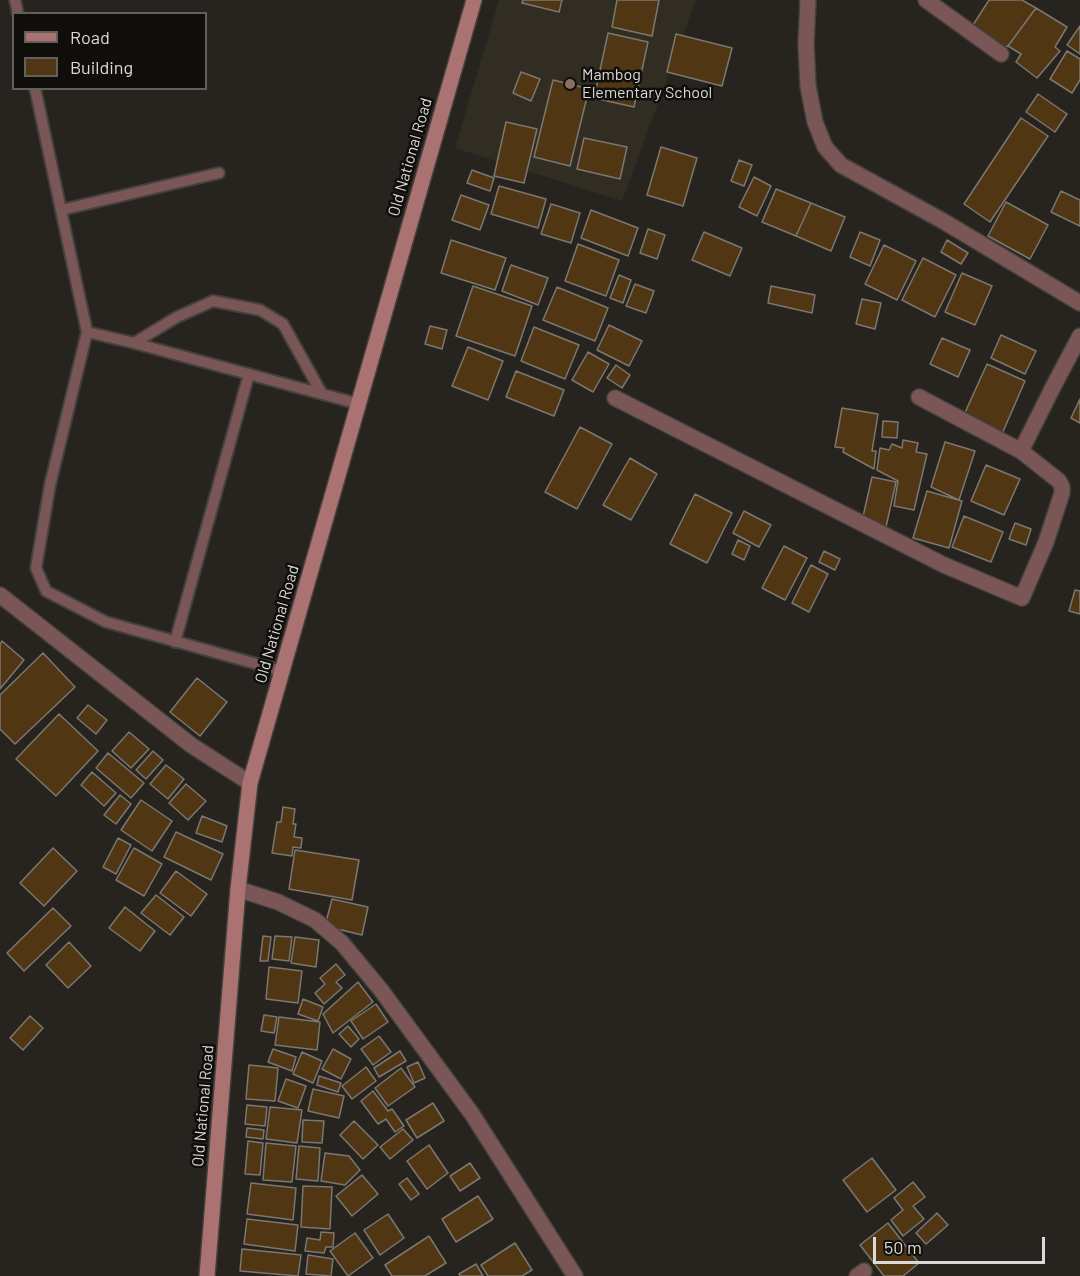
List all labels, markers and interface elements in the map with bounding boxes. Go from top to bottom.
legend [12,12,207,90]
text: Road [70,26,110,48]
text: Building [70,56,133,78]
place label: Mambog Elementary School [582,65,712,103]
marker: Mambog Elementary School [563,77,577,91]
street label: Old National Road [384,96,436,218]
street label: Old National Road [251,563,303,685]
street label: Old National Road [188,1044,218,1168]
scale bar [876,1225,1048,1263]
text: 50 m [884,1236,922,1258]

